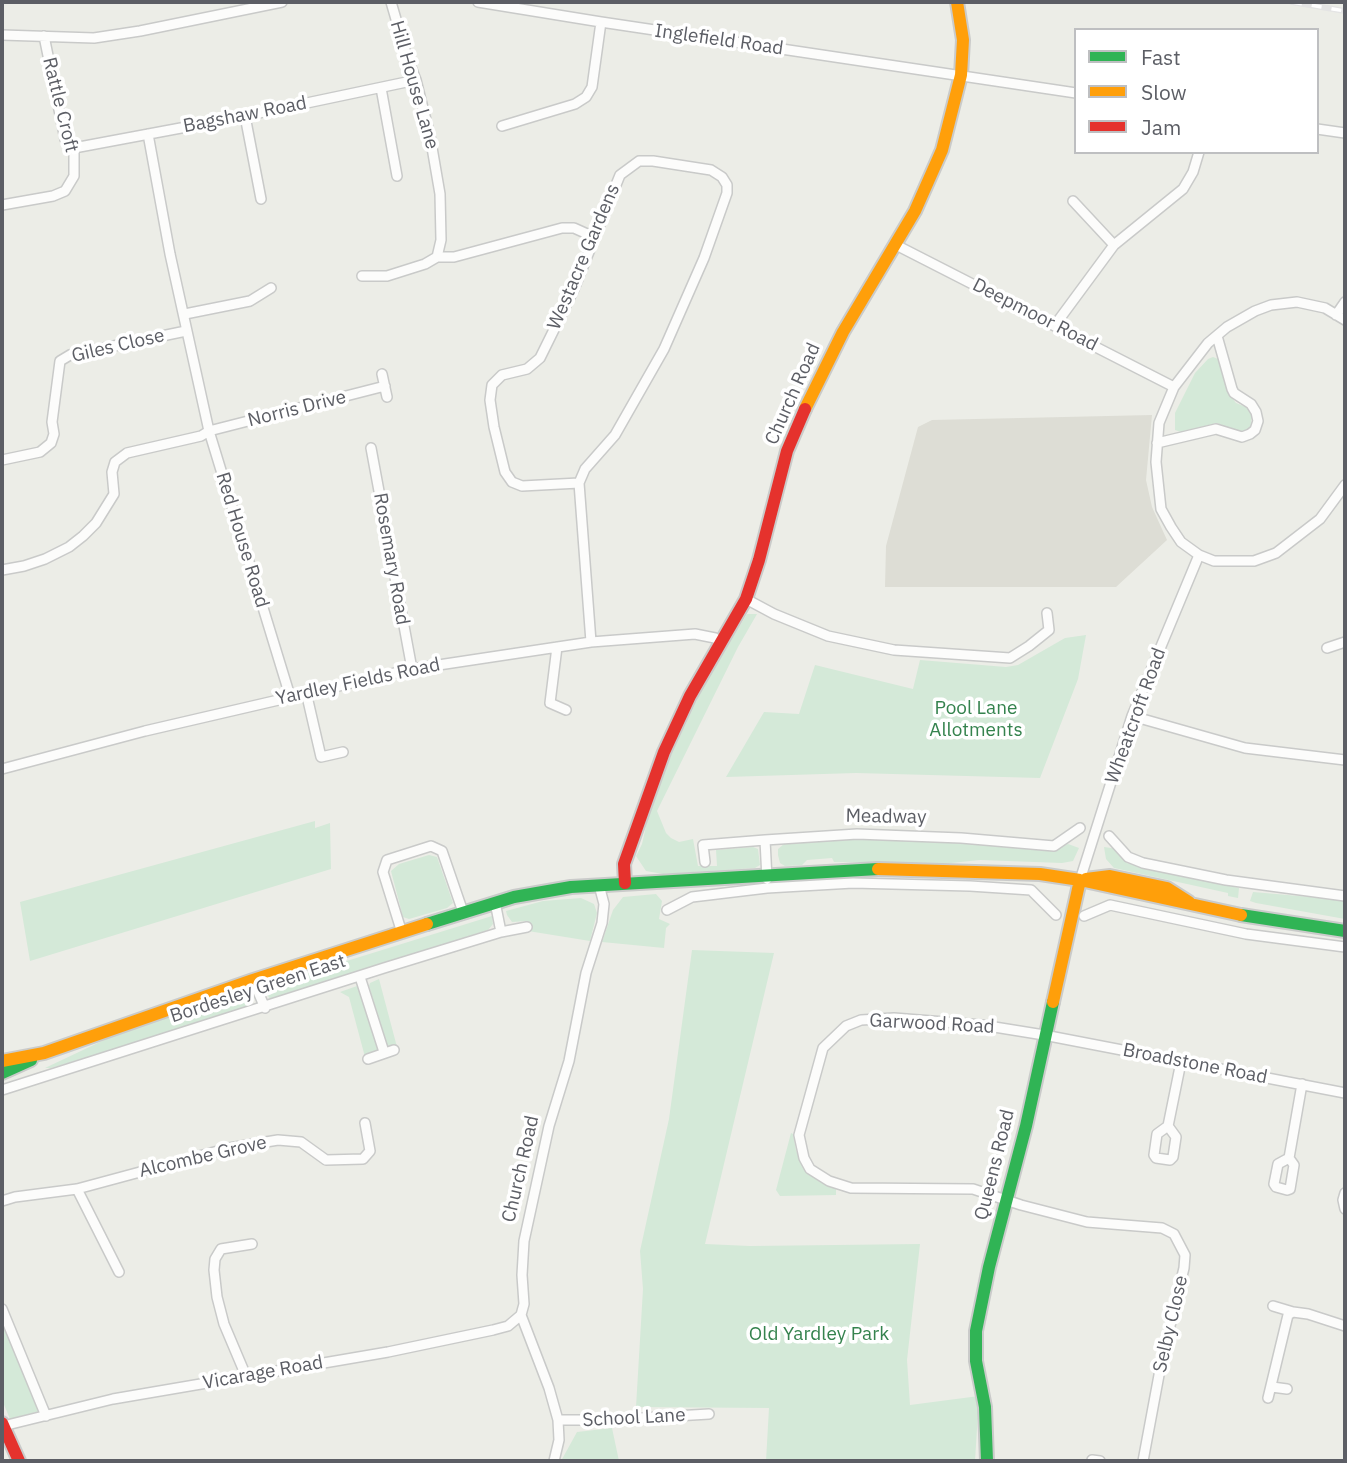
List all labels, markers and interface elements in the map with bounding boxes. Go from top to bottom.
street label: Hill House Lane [385,18,443,152]
street label: Inglefield Road [653,20,785,60]
legend [1074,28,1319,154]
text: Fast [1141,43,1181,71]
street label: Rattle Croft [37,55,83,155]
text: Slow [1141,78,1187,106]
street label: Bagshaw Road [181,92,309,138]
text: Jam [1141,113,1181,141]
street label: Westacre Gardens [543,181,625,333]
street label: Deepmoor Road [969,274,1101,356]
street label: Giles Close [69,324,167,368]
street label: Church Road [760,340,826,448]
street label: Norris Drive [245,386,349,432]
street label: Red House Road [211,469,273,611]
street label: Rosemary Road [368,491,414,627]
street label: Wheatcroft Road [1101,645,1171,787]
street label: Yardley Fields Road [274,653,442,711]
park label: Pool Lane Allotments [929,698,1023,742]
street label: Meadway [845,805,927,829]
street label: Bordesley Green East [167,950,349,1028]
street label: Garwood Road [869,1009,995,1039]
street label: Broadstone Road [1121,1039,1269,1089]
street label: Queens Road [970,1107,1020,1223]
street label: Church Road [498,1113,544,1225]
street label: Alcombe Grove [137,1131,269,1183]
street label: Selby Close [1149,1273,1193,1375]
park label: Old Yardley Park [749,1324,889,1346]
street label: Vicarage Road [201,1351,325,1395]
street label: School Lane [582,1404,686,1432]

